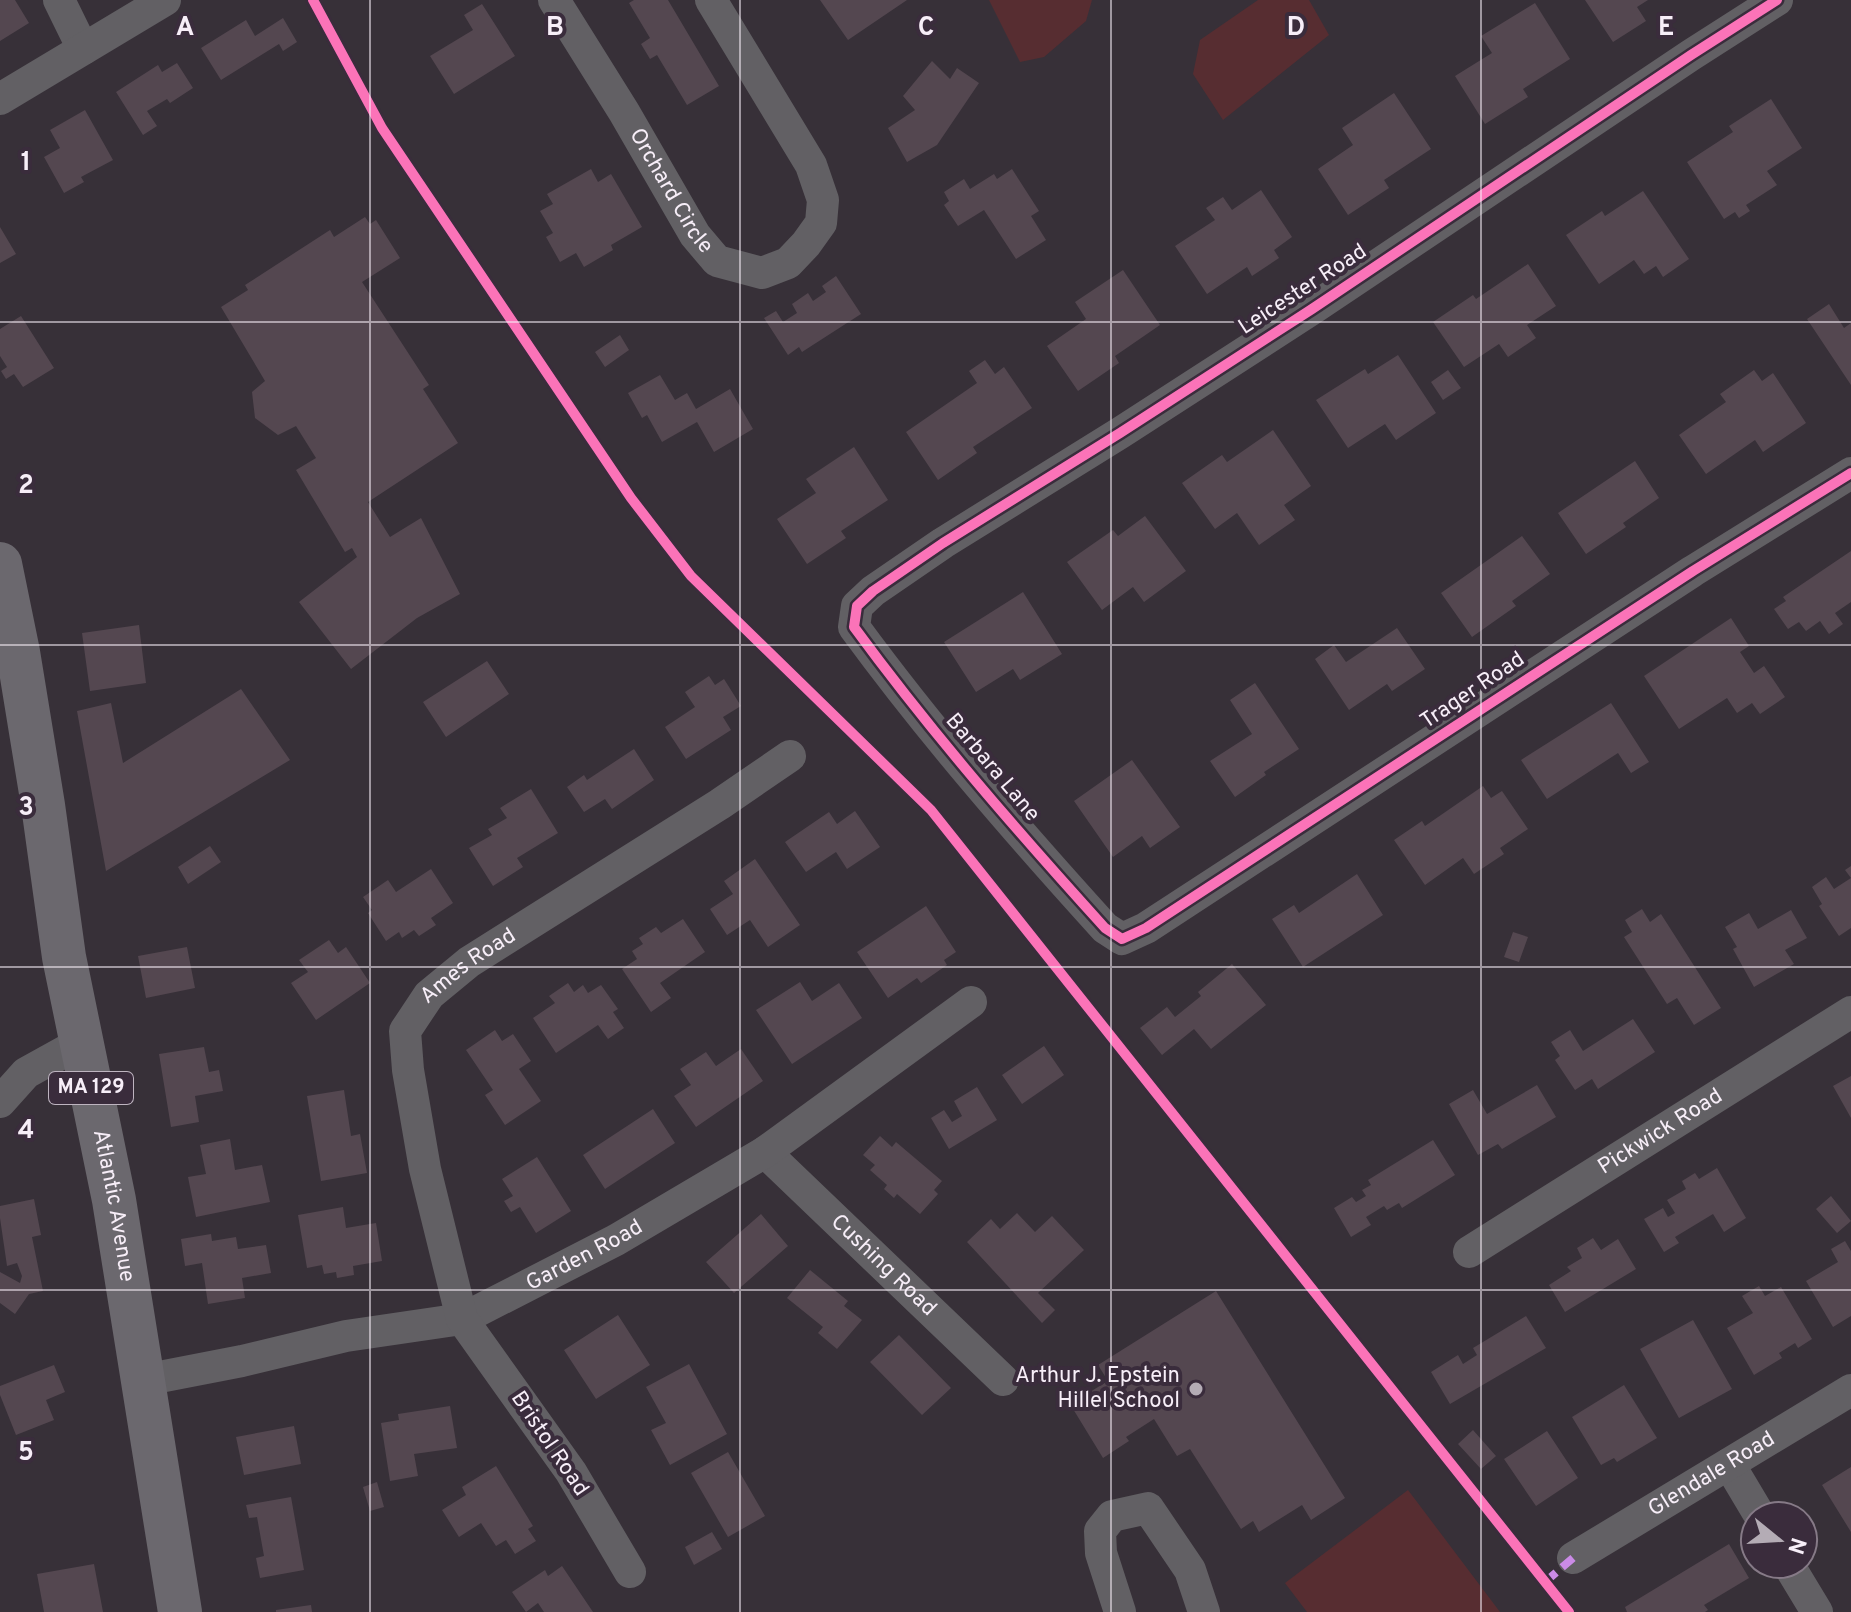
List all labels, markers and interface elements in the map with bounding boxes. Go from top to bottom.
text: A [176,12,194,45]
text: B [546,12,564,45]
text: C [918,12,934,45]
text: D [1287,12,1305,45]
text: E [1658,12,1674,45]
street label: Orchard Circle [623,124,719,260]
text: 1 [21,147,31,180]
street label: Leicester Road [1234,239,1372,341]
text: 2 [18,470,34,503]
street label: Trager Road [1416,646,1530,736]
street label: Barbara Lane [939,708,1045,828]
text: 3 [18,792,34,825]
street label: Ames Road [415,922,521,1010]
road number: MA 129 [49,1072,133,1104]
street label: Pickwick Road [1593,1083,1728,1181]
text: 4 [18,1115,34,1148]
street label: Atlantic Avenue [86,1127,140,1284]
street label: Cushing Road [825,1209,942,1322]
street label: Garden Road [522,1214,648,1297]
place label: Arthur J. Epstein Hillel School [1015,1363,1180,1415]
marker: Arthur J. Epstein Hillel School [1187,1380,1205,1398]
street label: Bristol Road [504,1386,594,1502]
street label: Glendale Road [1643,1426,1780,1523]
text: 5 [18,1437,34,1470]
north arrow [1739,1500,1819,1580]
text: N [1780,1534,1811,1557]

